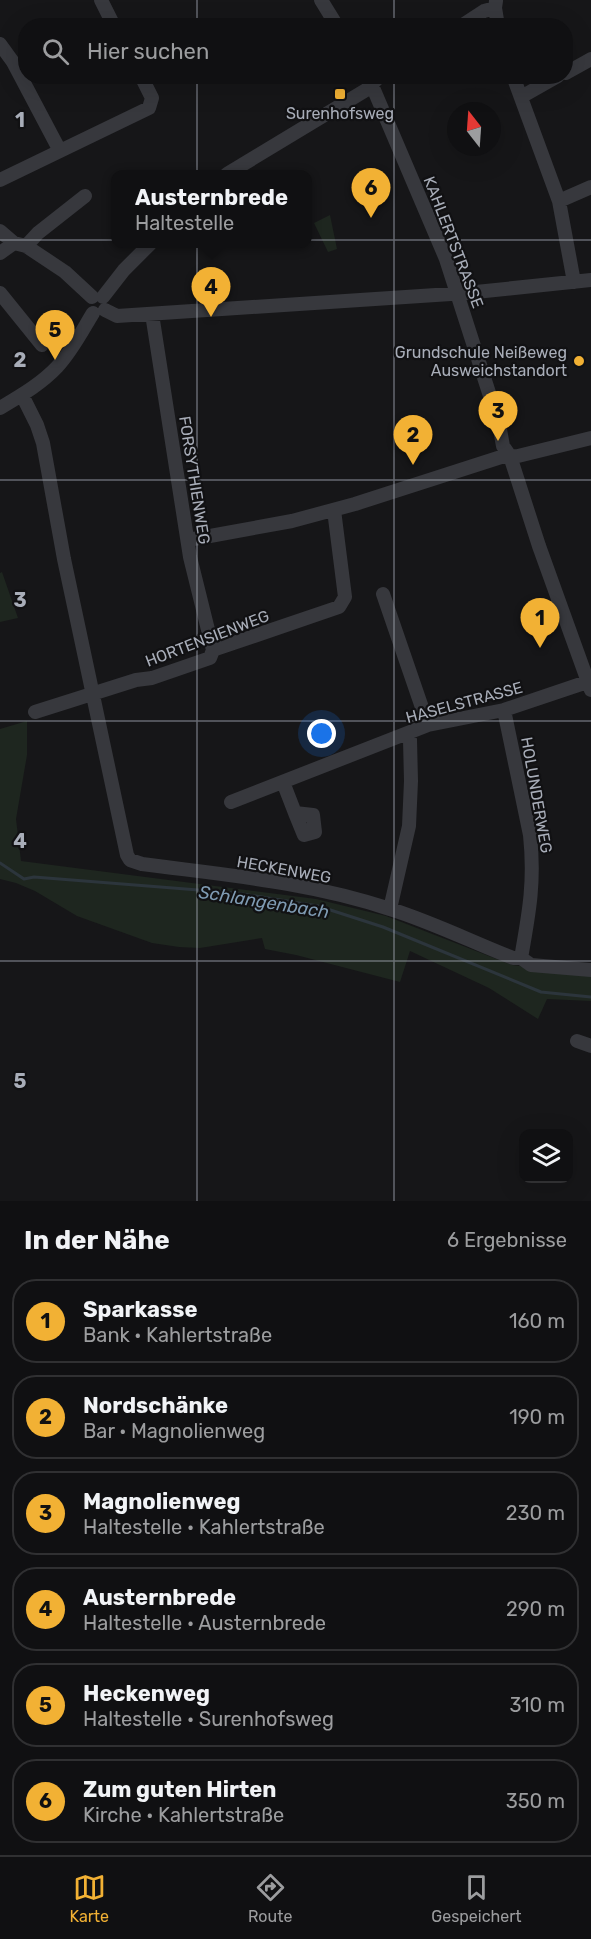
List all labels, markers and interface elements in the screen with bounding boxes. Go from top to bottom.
search box [18,18,573,84]
icon: search [39,35,72,68]
text: Hier suchen [87,38,209,65]
marker: Surenhofsweg [333,87,347,101]
north arrow [447,102,501,156]
place label: Surenhofsweg [286,104,394,123]
text: 1 [15,108,25,132]
pin: 6 [352,168,391,218]
popup [111,170,312,248]
street label: KAHLERTSTRASSE [420,174,487,311]
text: Austernbrede [135,184,288,211]
text: Haltestelle [135,211,234,235]
pin: 4 [192,268,230,317]
pin: 5 [36,310,74,360]
place label: Grundschule Neißeweg Ausweichstandort [395,343,567,380]
text: 2 [14,348,27,372]
marker: Grundschule Neißeweg Ausweichstandort [572,354,586,368]
pin: 3 [478,392,518,441]
street label: FORSYTHIENWEG [175,415,214,546]
pin: 2 [394,416,432,465]
text: 3 [13,588,27,612]
pin: 1 [520,598,560,648]
street label: HORTENSIENWEG [143,606,272,671]
street label: HASELSTRASSE [404,678,525,727]
your location [307,719,336,748]
street label: HOLUNDERWEG [517,735,556,855]
text: 4 [13,829,27,853]
street label: HECKENWEG [235,852,333,887]
water label: Schlangenbach [197,881,331,923]
text: 5 [14,1069,27,1093]
map controls [519,1129,573,1183]
button: layers [519,1129,573,1183]
text: In der Nähe [24,1225,170,1256]
text: 6 Ergebnisse [447,1228,567,1252]
text: Sparkasse [83,1296,197,1323]
text: 1 [41,1309,50,1333]
text: 160 m [509,1309,565,1333]
text: Bank · Kahlertstraße [83,1323,272,1347]
text: Nordschänke [83,1392,228,1419]
text: 2 [39,1405,52,1429]
text: 190 m [509,1405,565,1429]
text: Bar · Magnolienweg [83,1419,265,1443]
text: Magnolienweg [83,1488,240,1515]
text: 3 [39,1501,52,1525]
text: 230 m [506,1501,565,1525]
text: Haltestelle · Kahlertstraße [83,1515,325,1539]
text: Austernbrede [83,1584,236,1611]
text: 4 [39,1597,52,1621]
text: 290 m [506,1597,565,1621]
text: Haltestelle · Austernbrede [83,1611,326,1635]
text: Heckenweg [83,1680,210,1707]
text: 5 [39,1693,52,1717]
text: 310 m [509,1693,565,1717]
text: Haltestelle · Surenhofsweg [83,1707,334,1731]
text: Zum guten Hirten [83,1776,276,1803]
text: 6 [39,1789,52,1813]
text: 350 m [506,1789,565,1813]
text: Kirche · Kahlertstraße [83,1803,284,1827]
tab: Karte [69,1871,109,1926]
tab: Route [248,1871,292,1926]
tab: Gespeichert [431,1871,522,1926]

